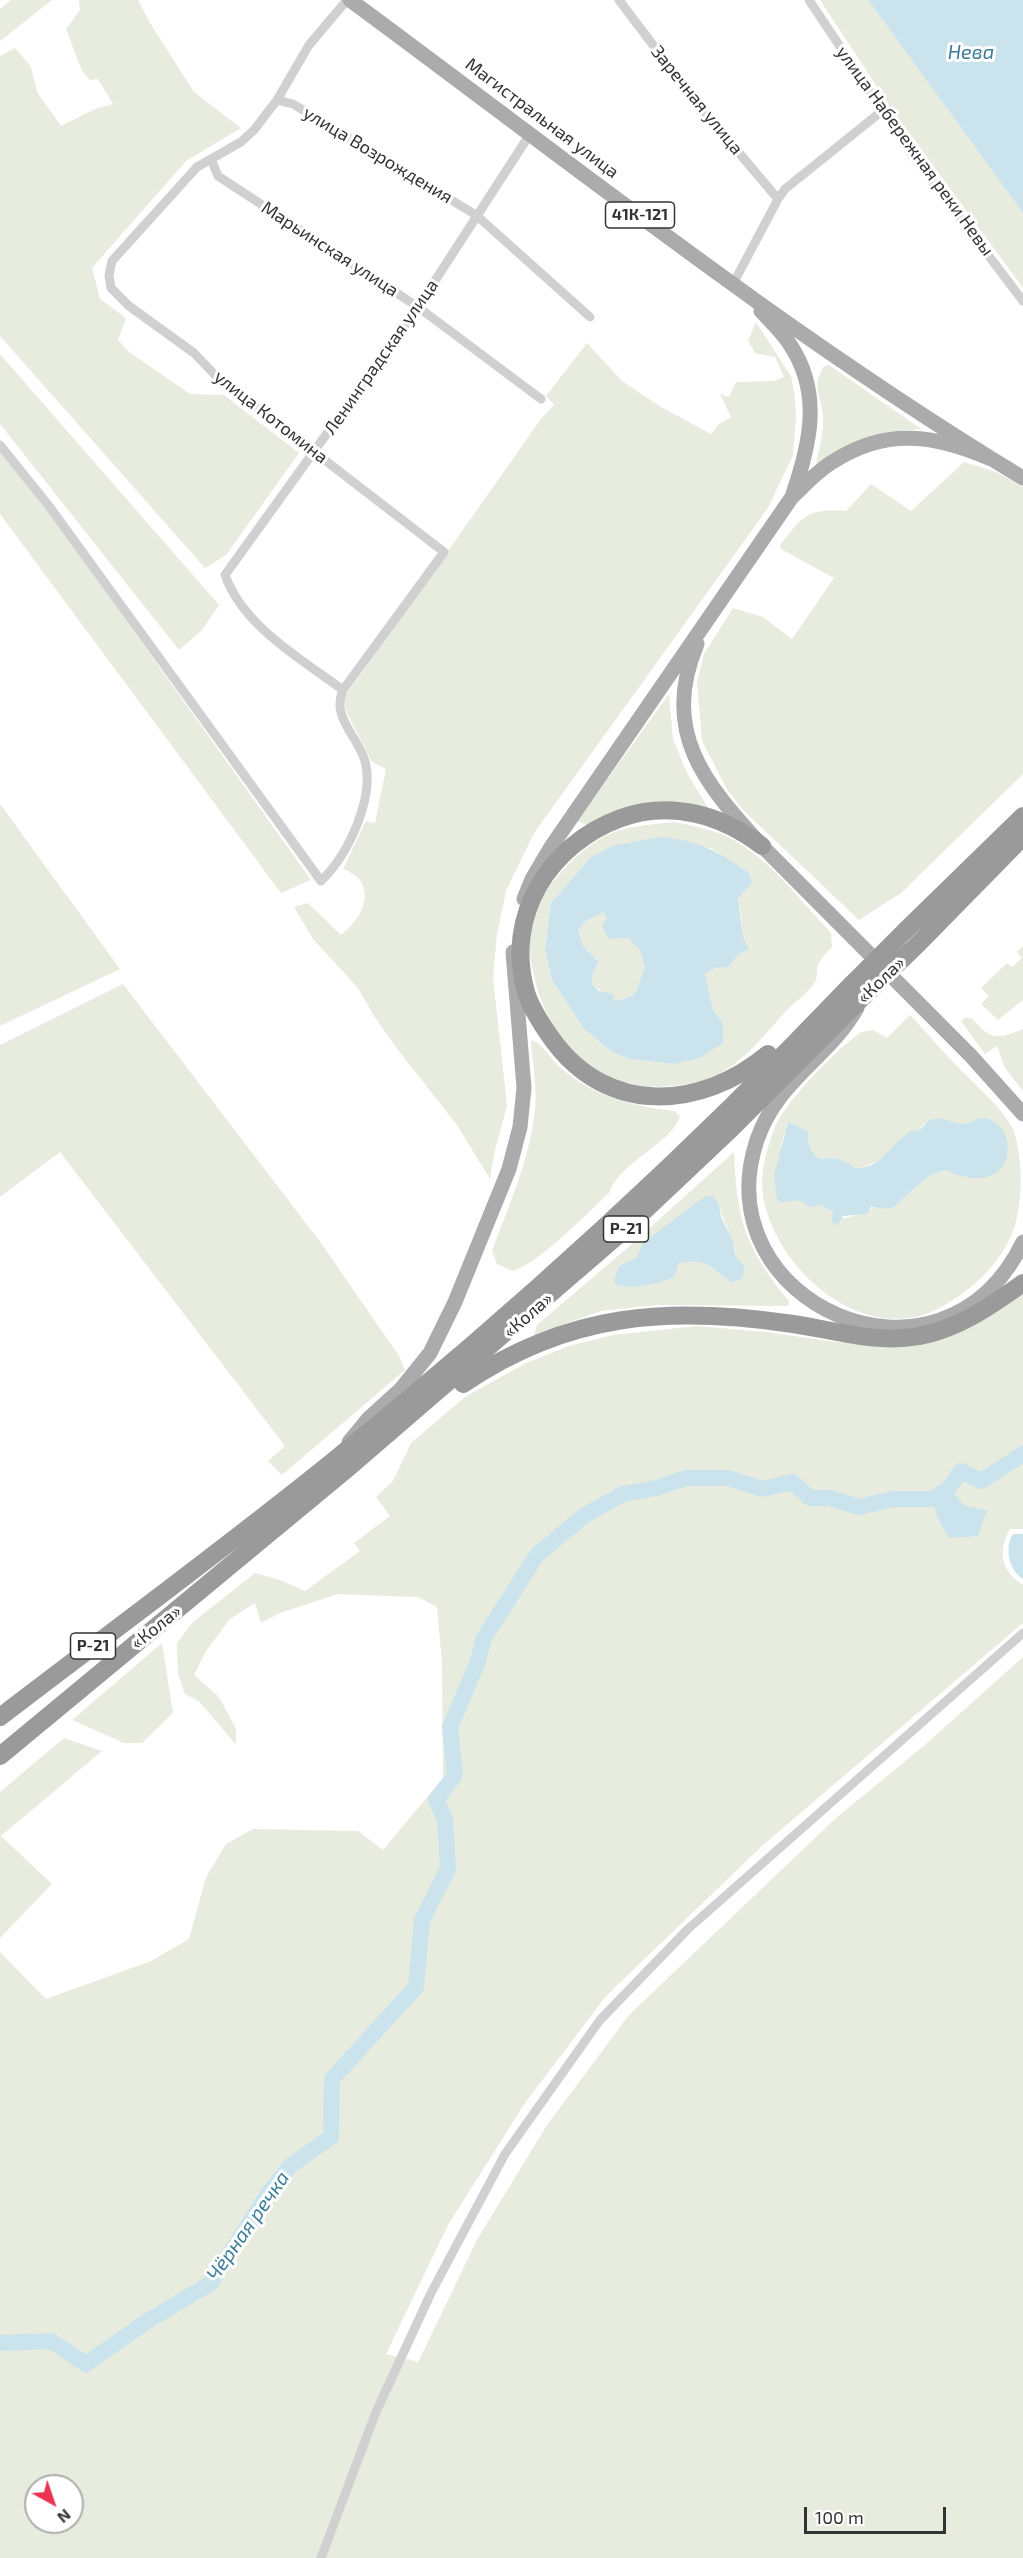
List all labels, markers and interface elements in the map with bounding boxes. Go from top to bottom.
water label: Нева [948,40,994,64]
street label: Заречная улица [646,41,748,159]
street label: улица Набережная реки Невы [832,42,998,260]
street label: Магистральная улица [461,53,623,183]
street label: улица Возрождения [299,102,457,208]
street label: Марьинская улица [257,197,403,301]
road number: 41К-121 [606,202,674,228]
street label: Ленинградская улица [319,275,443,439]
street label: улица Котомина [210,366,332,468]
street label: «Кола» [853,952,909,1008]
road number: Р-21 [604,1216,648,1242]
street label: «Кола» [499,1288,557,1342]
street label: «Кола» [127,1600,185,1654]
road number: Р-21 [70,1633,116,1659]
water label: Чёрная речка [201,2167,295,2285]
north arrow [24,2474,84,2534]
scale bar [807,2495,950,2533]
text: N [54,2506,75,2528]
text: 100 m [815,2506,864,2528]

